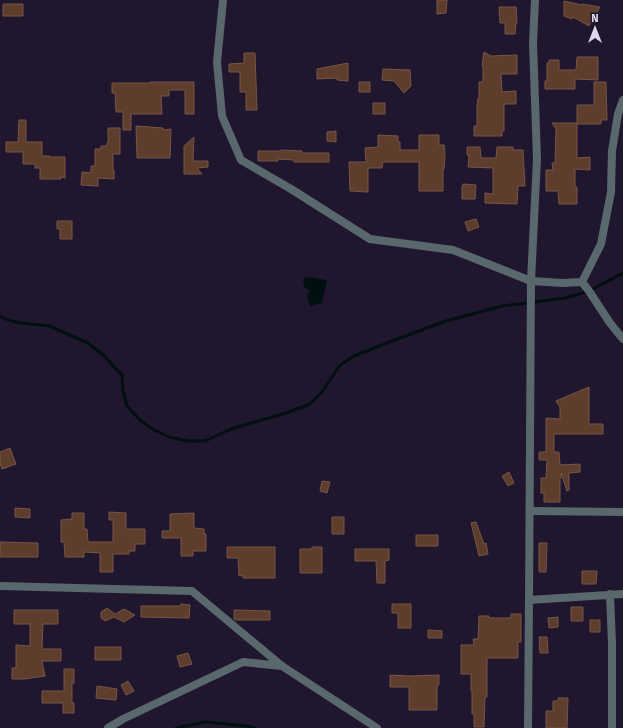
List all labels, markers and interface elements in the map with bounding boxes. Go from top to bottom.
north arrow [575,8,615,48]
text: N [591,12,599,25]

